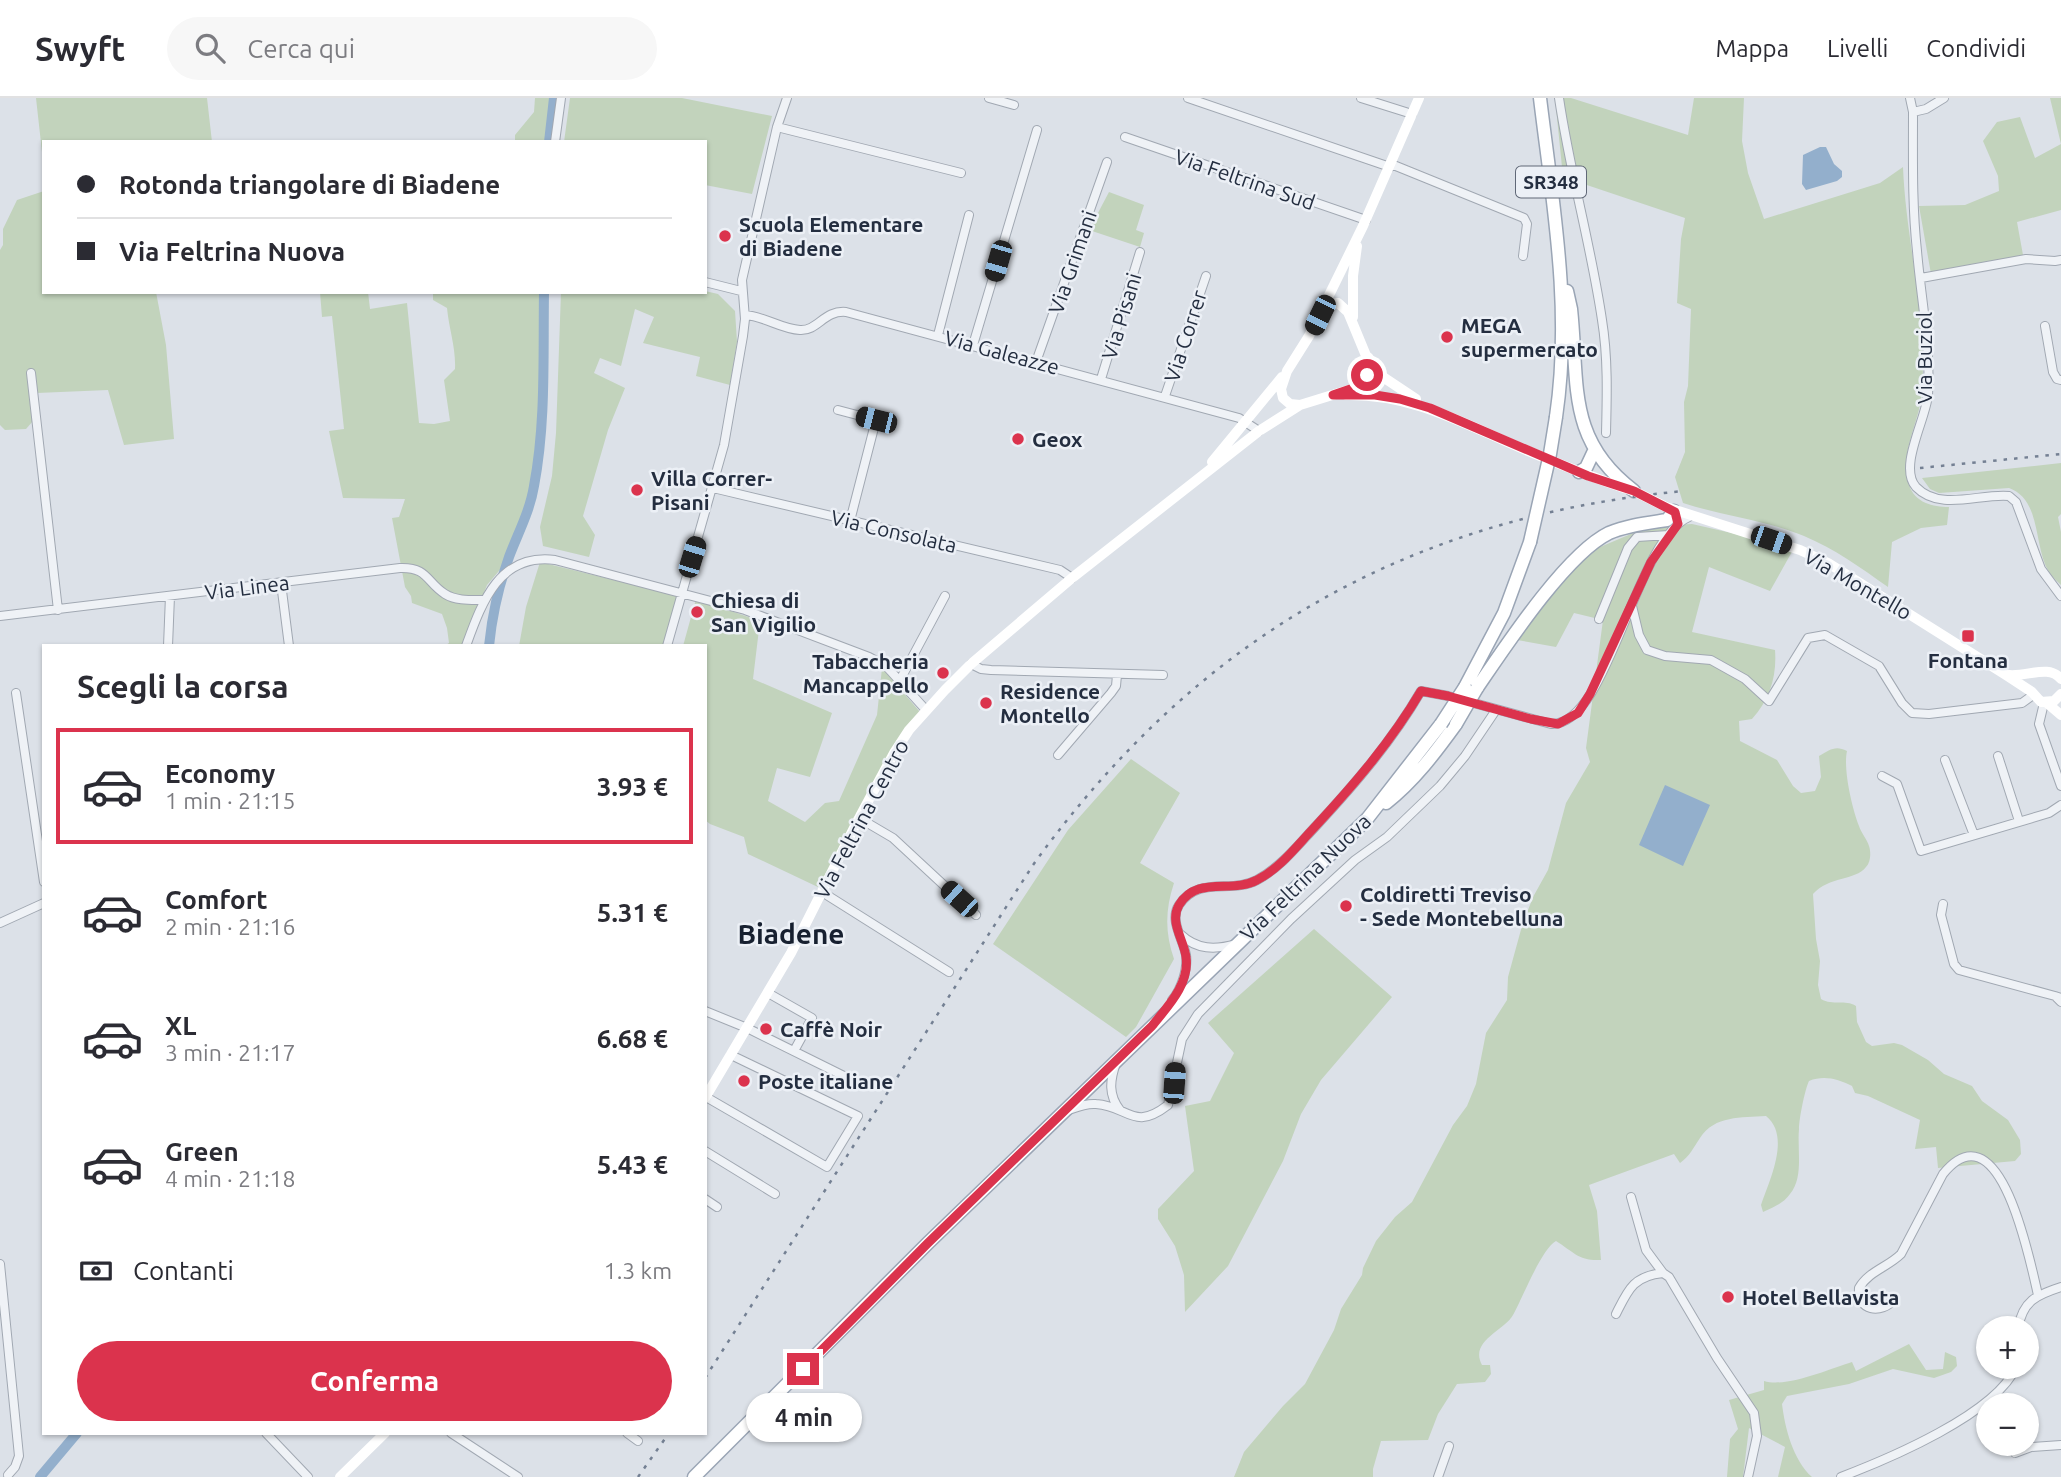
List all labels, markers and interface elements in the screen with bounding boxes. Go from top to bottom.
search box [167,17,657,80]
icon: search [191,29,229,67]
text: Swyft [35,30,125,67]
text: Cerca qui [247,34,355,63]
text: Mappa [1715,35,1789,62]
text: Livelli [1827,35,1888,62]
text: Condividi [1926,35,2026,62]
street label: Via Feltrina Sud [1172,144,1318,214]
road number: SR348 [1516,166,1586,198]
text: Rotonda triangolare di Biadene [119,170,500,199]
street label: Via Grimani [1043,207,1101,317]
place label: Scuola Elementare di Biadene [739,212,923,260]
marker: Scuola Elementare di Biadene [717,228,733,244]
text: Via Feltrina Nuova [119,237,345,266]
car [983,238,1014,284]
street label: Via Pisani [1096,270,1146,362]
street label: Via Correr [1159,287,1211,385]
car [1302,292,1339,338]
street label: Via Buziol [1912,312,1936,404]
place label: MEGA supermercato [1461,313,1598,361]
street label: Via Galeazze [942,325,1062,379]
marker: MEGA supermercato [1439,329,1455,345]
route start [1351,359,1383,391]
car [854,405,899,435]
place label: Geox [1032,427,1083,451]
marker: Geox [1010,431,1026,447]
place label: Villa Correr- Pisani [651,466,772,514]
marker: Villa Correr- Pisani [629,482,645,498]
street label: Via Consolata [829,505,959,557]
car [1748,523,1795,557]
car [676,534,709,580]
street label: Via Montello [1800,544,1916,624]
street label: Via Linea [203,570,291,604]
place label: Chiesa di San Vigilio [711,588,816,636]
marker: Chiesa di San Vigilio [689,604,705,620]
marker: Fontana [1960,628,1976,644]
place label: Fontana [1928,648,2008,672]
place label: Tabaccheria Mancappello [803,649,929,697]
marker: Tabaccheria Mancappello [935,665,951,681]
text: Scegli la corsa [77,668,289,704]
place label: Residence Montello [1000,679,1100,727]
marker: Residence Montello [978,695,994,711]
street label: Via Feltrina Centro [809,735,913,903]
icon: car [81,755,144,818]
text: Economy [165,759,275,788]
text: 3.93 € [597,772,668,801]
text: 1 min · 21:15 [165,788,296,813]
street label: Via Feltrina Nuova [1235,809,1375,945]
car [937,877,982,921]
icon: car [81,881,144,944]
place label: Coldiretti Treviso - Sede Montebelluna [1360,882,1563,930]
text: Comfort [165,885,268,914]
text: 5.31 € [597,898,668,927]
marker: Coldiretti Treviso - Sede Montebelluna [1338,898,1354,914]
text: 2 min · 21:16 [165,914,296,939]
district label: Biadene [738,918,844,949]
icon: car [81,1007,144,1070]
text: XL [165,1011,196,1040]
place label: Caffè Noir [780,1017,882,1041]
marker: Caffè Noir [758,1021,774,1037]
text: 6.68 € [597,1024,668,1053]
text: 3 min · 21:17 [165,1040,296,1065]
car [1163,1061,1186,1105]
place label: Poste italiane [758,1069,893,1093]
marker: Poste italiane [736,1073,752,1089]
icon: car [81,1133,144,1196]
text: Green [165,1137,239,1166]
text: 5.43 € [597,1150,668,1179]
text: 4 min · 21:18 [165,1166,296,1191]
icon: cash [77,1252,115,1290]
text: Contanti [133,1256,234,1285]
text: 1.3 km [604,1258,672,1283]
place label: Hotel Bellavista [1742,1285,1899,1309]
marker: Hotel Bellavista [1720,1289,1736,1305]
map controls [1976,1316,2039,1456]
button: + [1976,1316,2039,1379]
button: Conferma [77,1341,672,1421]
route end [787,1353,819,1385]
button: − [1976,1393,2039,1456]
callout: 4 min [745,1394,861,1442]
text: 4 min [775,1405,833,1430]

